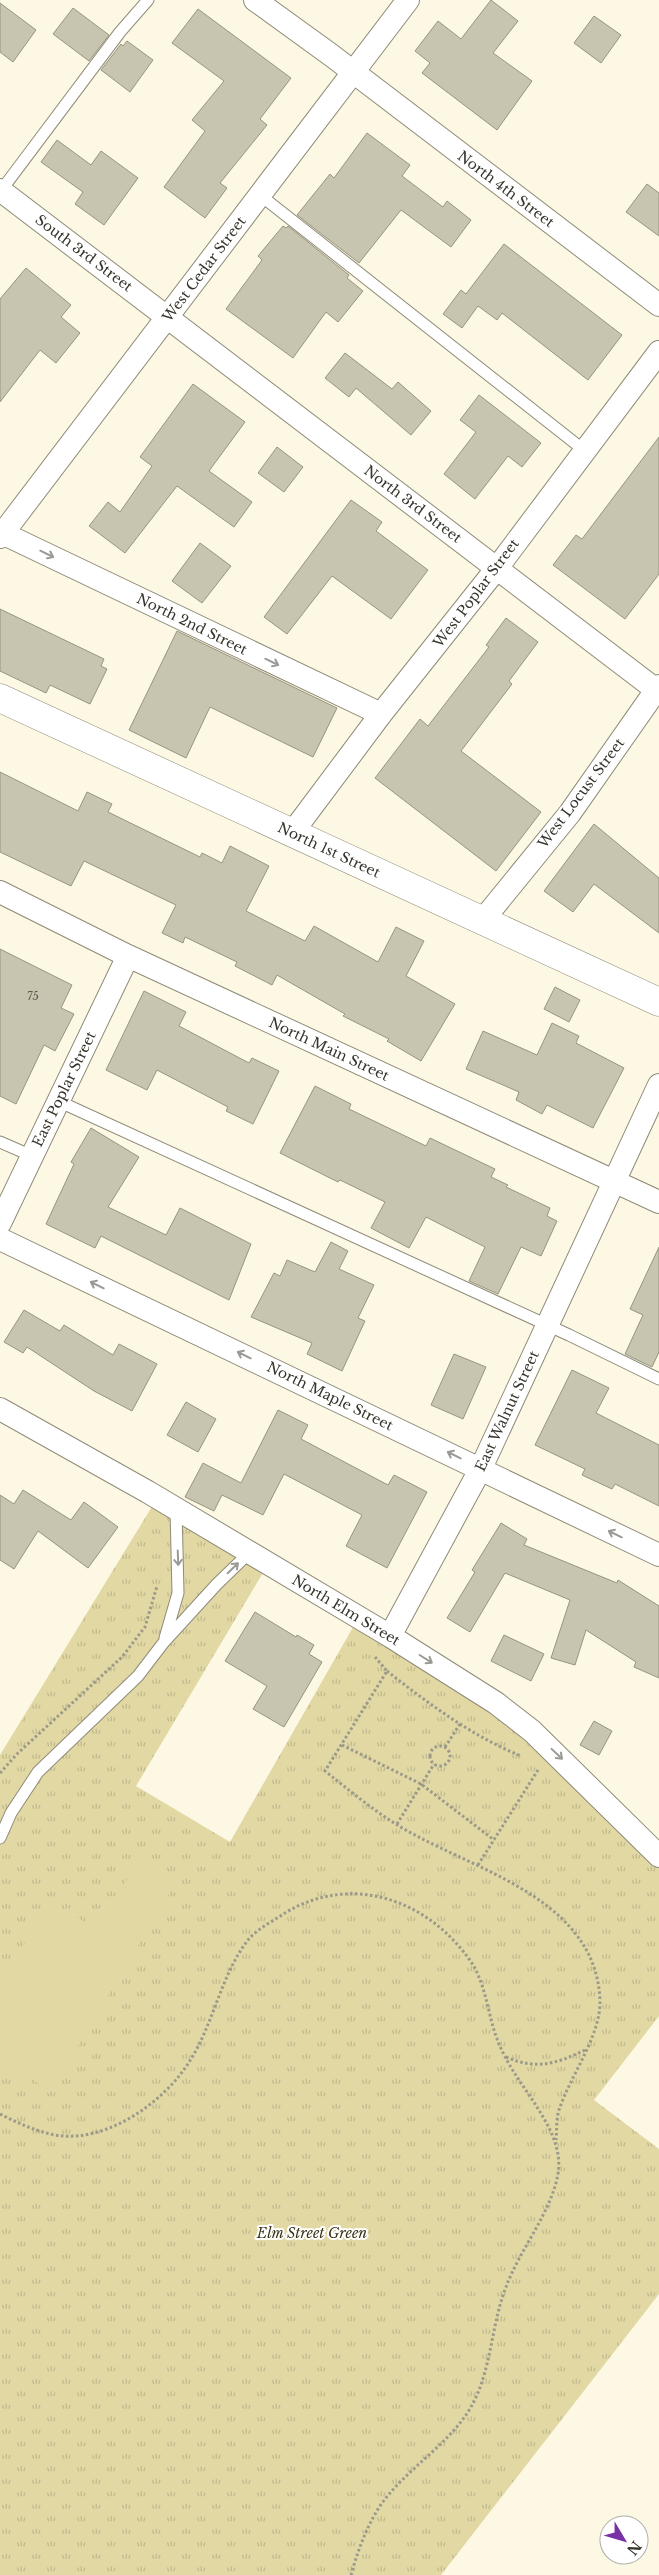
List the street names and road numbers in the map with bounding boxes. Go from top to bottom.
street label: North 4th Street [454,147,558,232]
street label: South 3rd Street [32,211,137,296]
street label: West Cedar Street [158,212,250,326]
street label: North 3rd Street [361,461,466,547]
street label: West Poplar Street [429,534,523,652]
street label: North 2nd Street [134,589,251,659]
street label: West Locust Street [533,734,629,852]
street label: North 1st Street [275,818,384,882]
street label: North Main Street [266,1013,393,1085]
street label: East Poplar Street [28,1028,100,1150]
street label: East Walnut Street [471,1347,543,1474]
street label: North Maple Street [264,1358,397,1435]
street label: North Elm Street [289,1571,404,1650]

